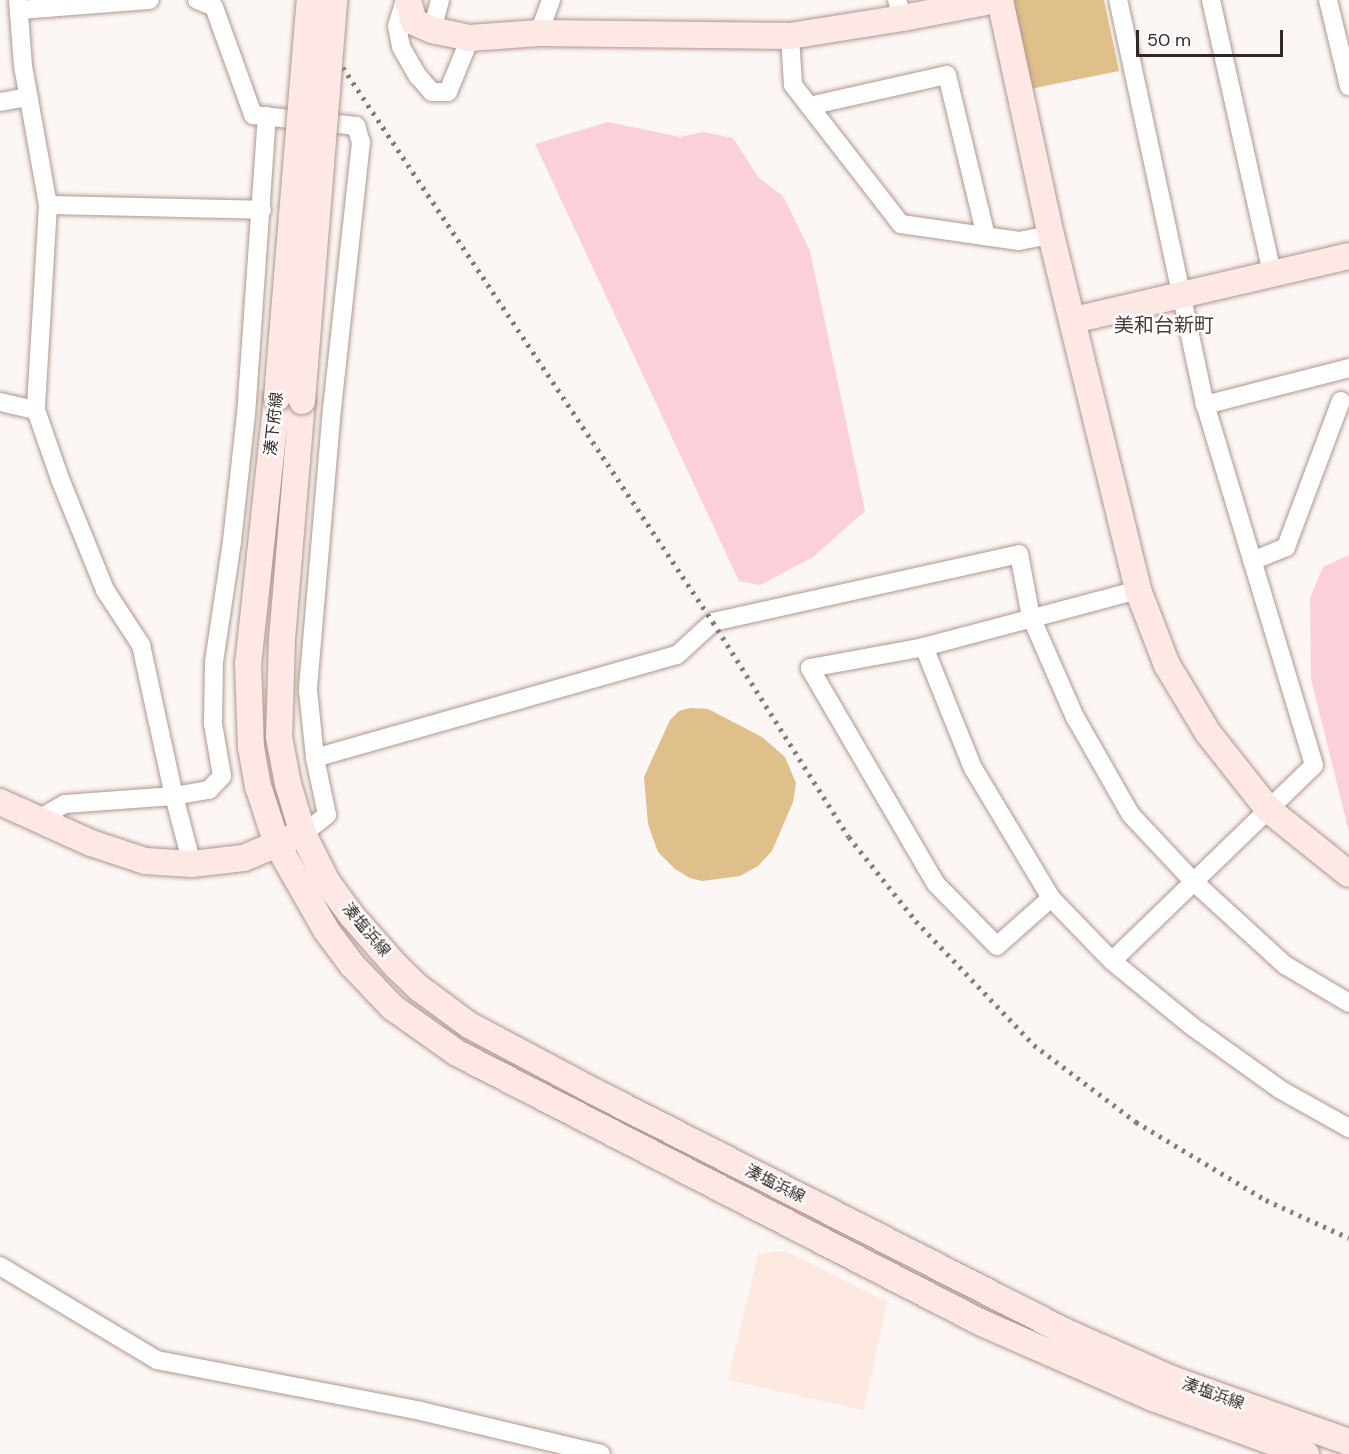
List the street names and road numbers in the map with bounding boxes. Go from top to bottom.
street label: 湊下府線 [261,391,287,457]
street label: 湊塩浜線 [338,899,394,961]
street label: 湊塩浜線 [742,1161,808,1207]
street label: 湊塩浜線 [1180,1374,1246,1414]

